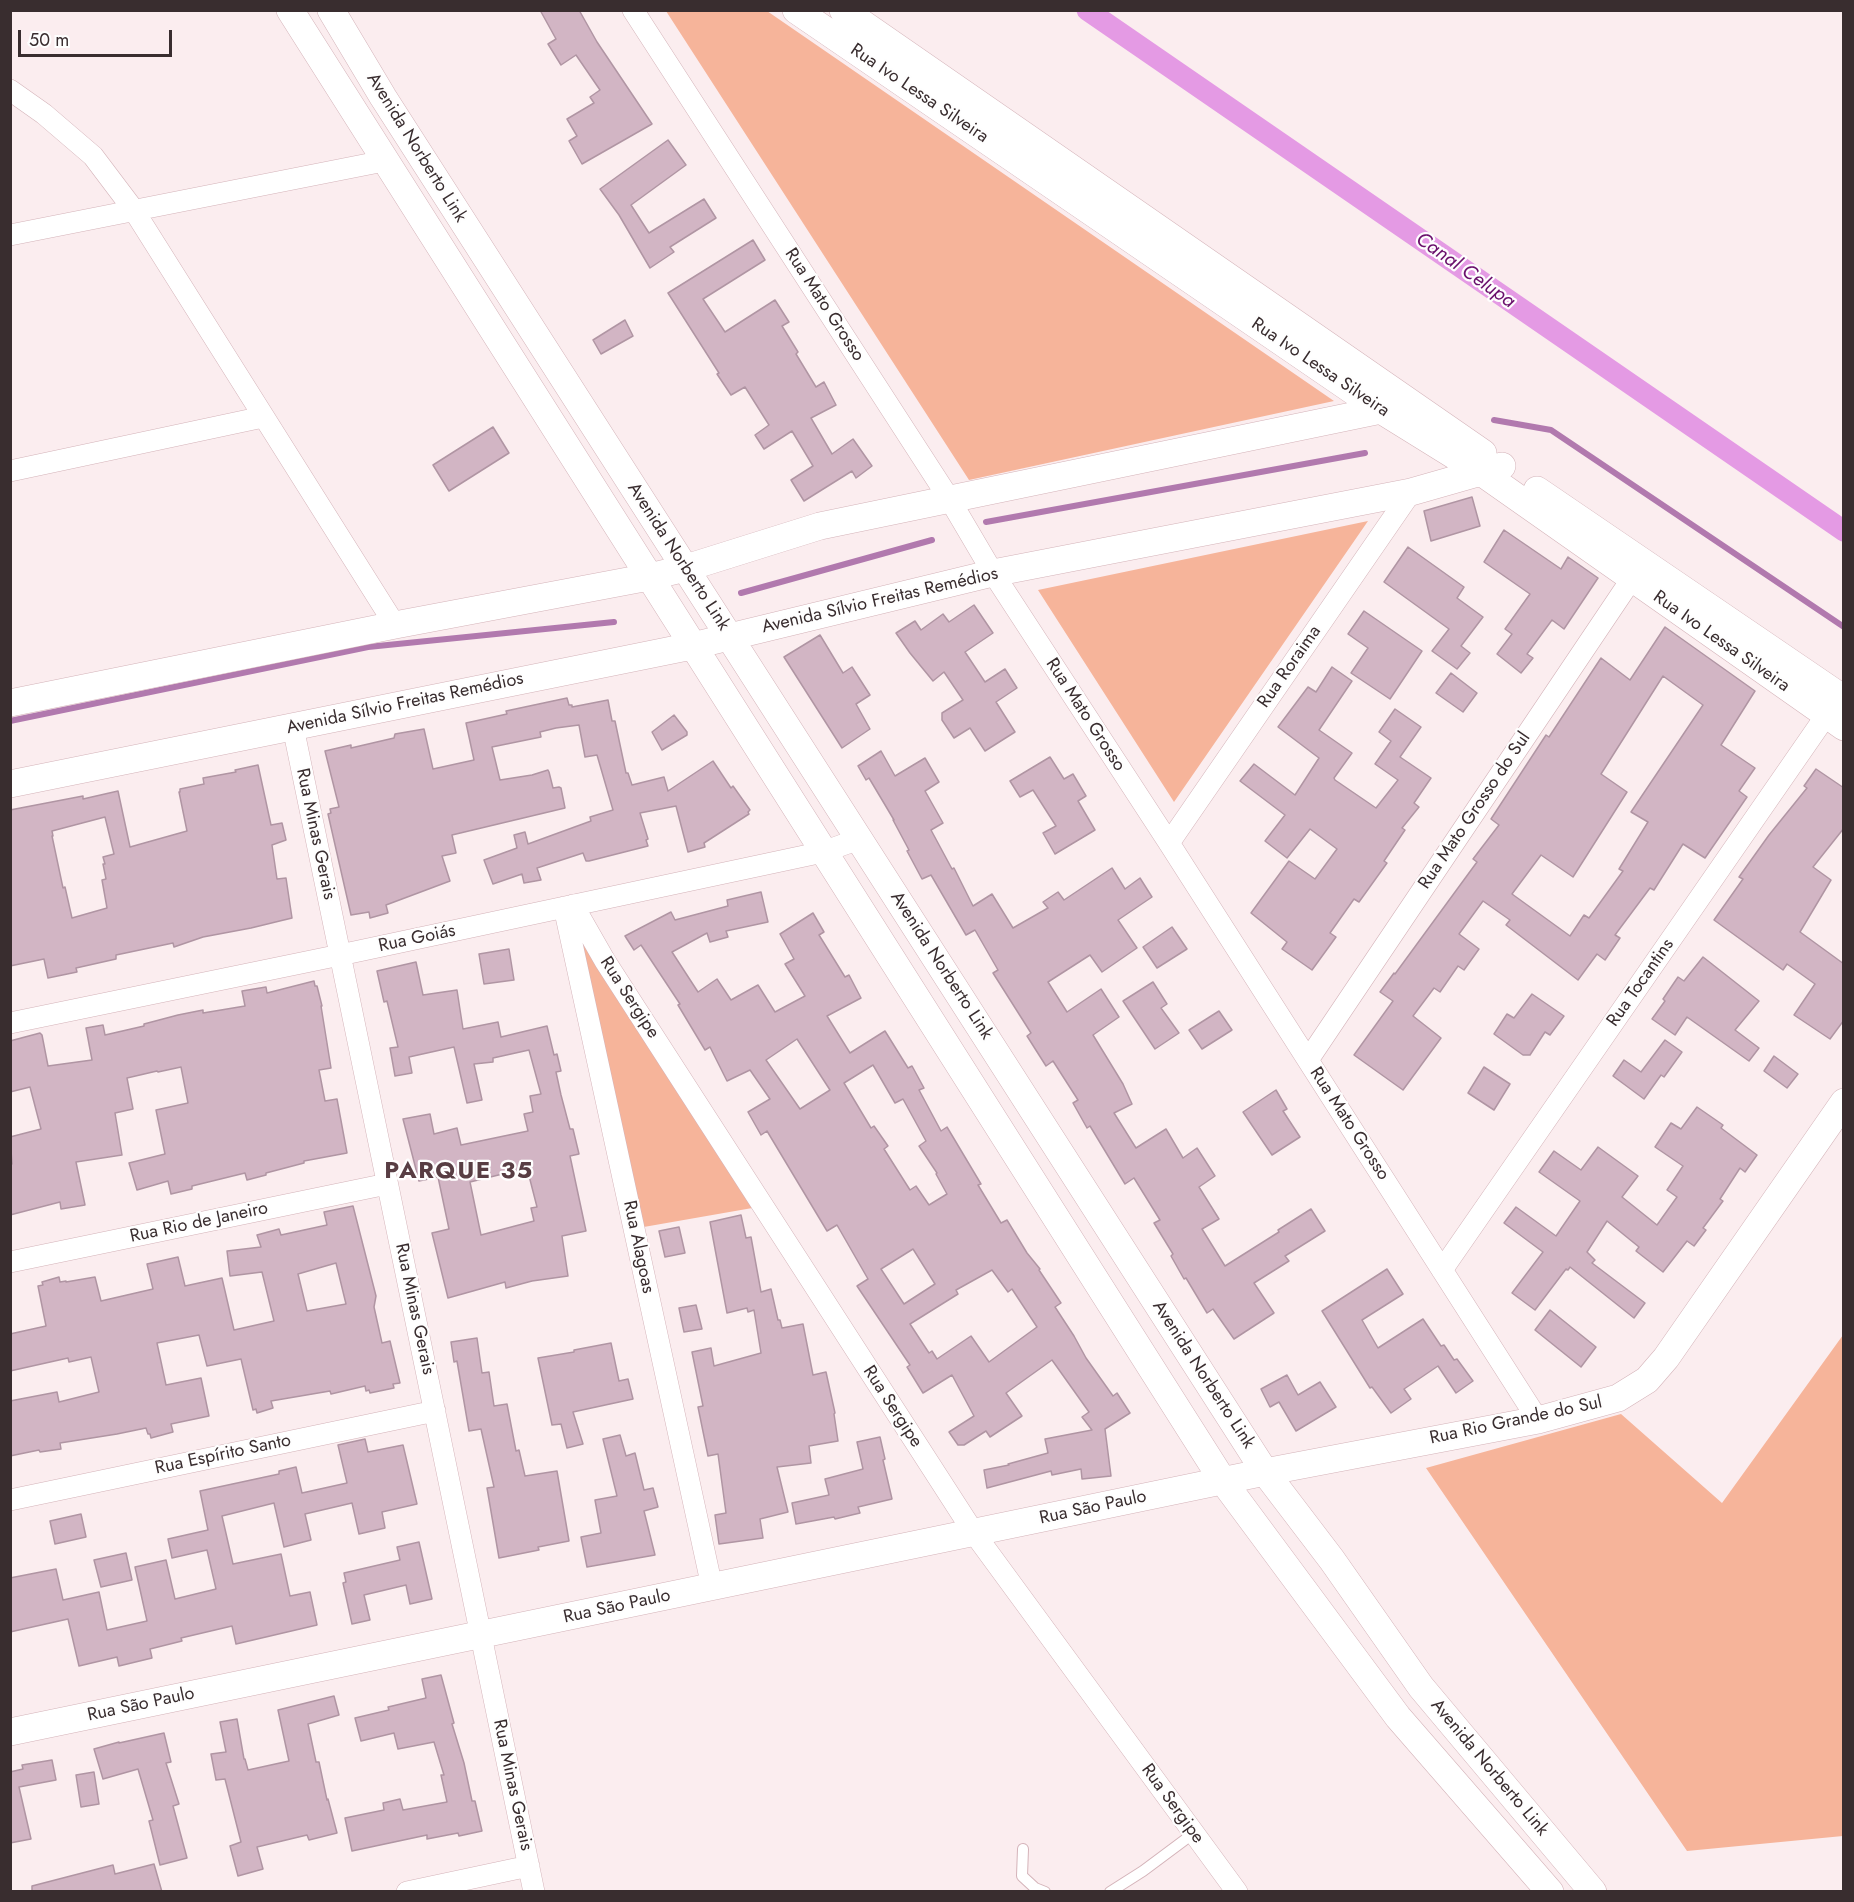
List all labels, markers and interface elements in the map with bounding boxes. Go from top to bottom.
scale bar [21,18,176,56]
text: 50 m [29,27,69,53]
street label: Rua Ivo Lessa Silveira [846,40,992,148]
street label: Avenida Norberto Link [361,69,471,227]
water label: Canal Celupa [1411,228,1519,314]
street label: Rua Mato Grosso [779,244,869,366]
street label: Rua Ivo Lessa Silveira [1247,314,1393,422]
street label: Avenida Norberto Link [622,479,734,635]
street label: Avenida Sílvio Freitas Remédios [760,563,1000,639]
street label: Rua Ivo Lessa Silveira [1648,587,1794,697]
street label: Rua Roraima [1254,622,1326,712]
street label: Rua Mato Grosso [1040,654,1130,776]
street label: Avenida Sílvio Freitas Remédios [285,668,525,740]
street label: Rua Mato Grosso do Sul [1414,728,1536,894]
street label: Rua Minas Gerais [291,766,339,902]
street label: Avenida Norberto Link [885,888,997,1044]
street label: Rua Goiás [377,920,457,958]
street label: Rua Tocantins [1603,935,1679,1031]
street label: Rua Sergipe [595,953,663,1043]
street label: Rua Mato Grosso [1304,1063,1394,1185]
district label: PARQUE 35 [384,1158,534,1186]
street label: Rua Rio de Janeiro [128,1198,270,1248]
street label: Rua Alagoas [618,1199,658,1295]
street label: Rua Minas Gerais [390,1241,438,1377]
street label: Avenida Norberto Link [1147,1297,1259,1453]
street label: Rua Sergipe [858,1362,926,1452]
street label: Rua Rio Grande do Sul [1428,1392,1604,1450]
street label: Rua Espírito Santo [153,1430,293,1480]
street label: Rua São Paulo [1038,1486,1148,1530]
street label: Rua São Paulo [562,1585,672,1629]
street label: Rua São Paulo [86,1683,196,1727]
street label: Avenida Norberto Link [1426,1695,1552,1841]
street label: Rua Minas Gerais [488,1717,536,1853]
street label: Rua Sergipe [1136,1760,1208,1848]

